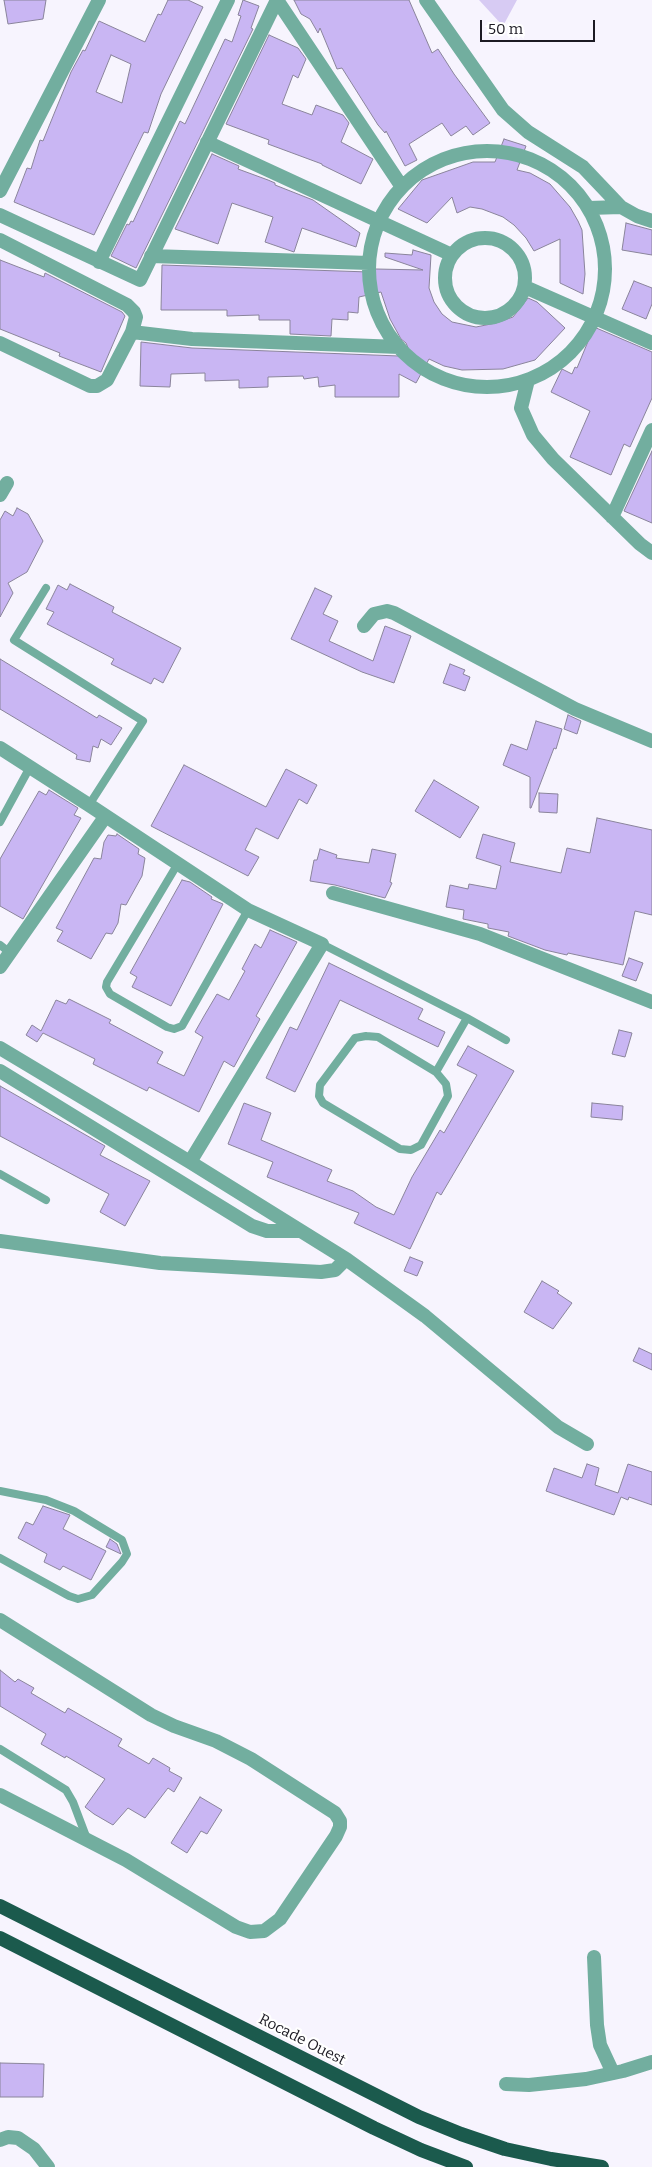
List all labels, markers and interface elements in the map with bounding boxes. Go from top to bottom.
scale bar [482,10,597,42]
text: 50 m [488,20,523,38]
street label: Rocade Ouest [256,2010,348,2070]

